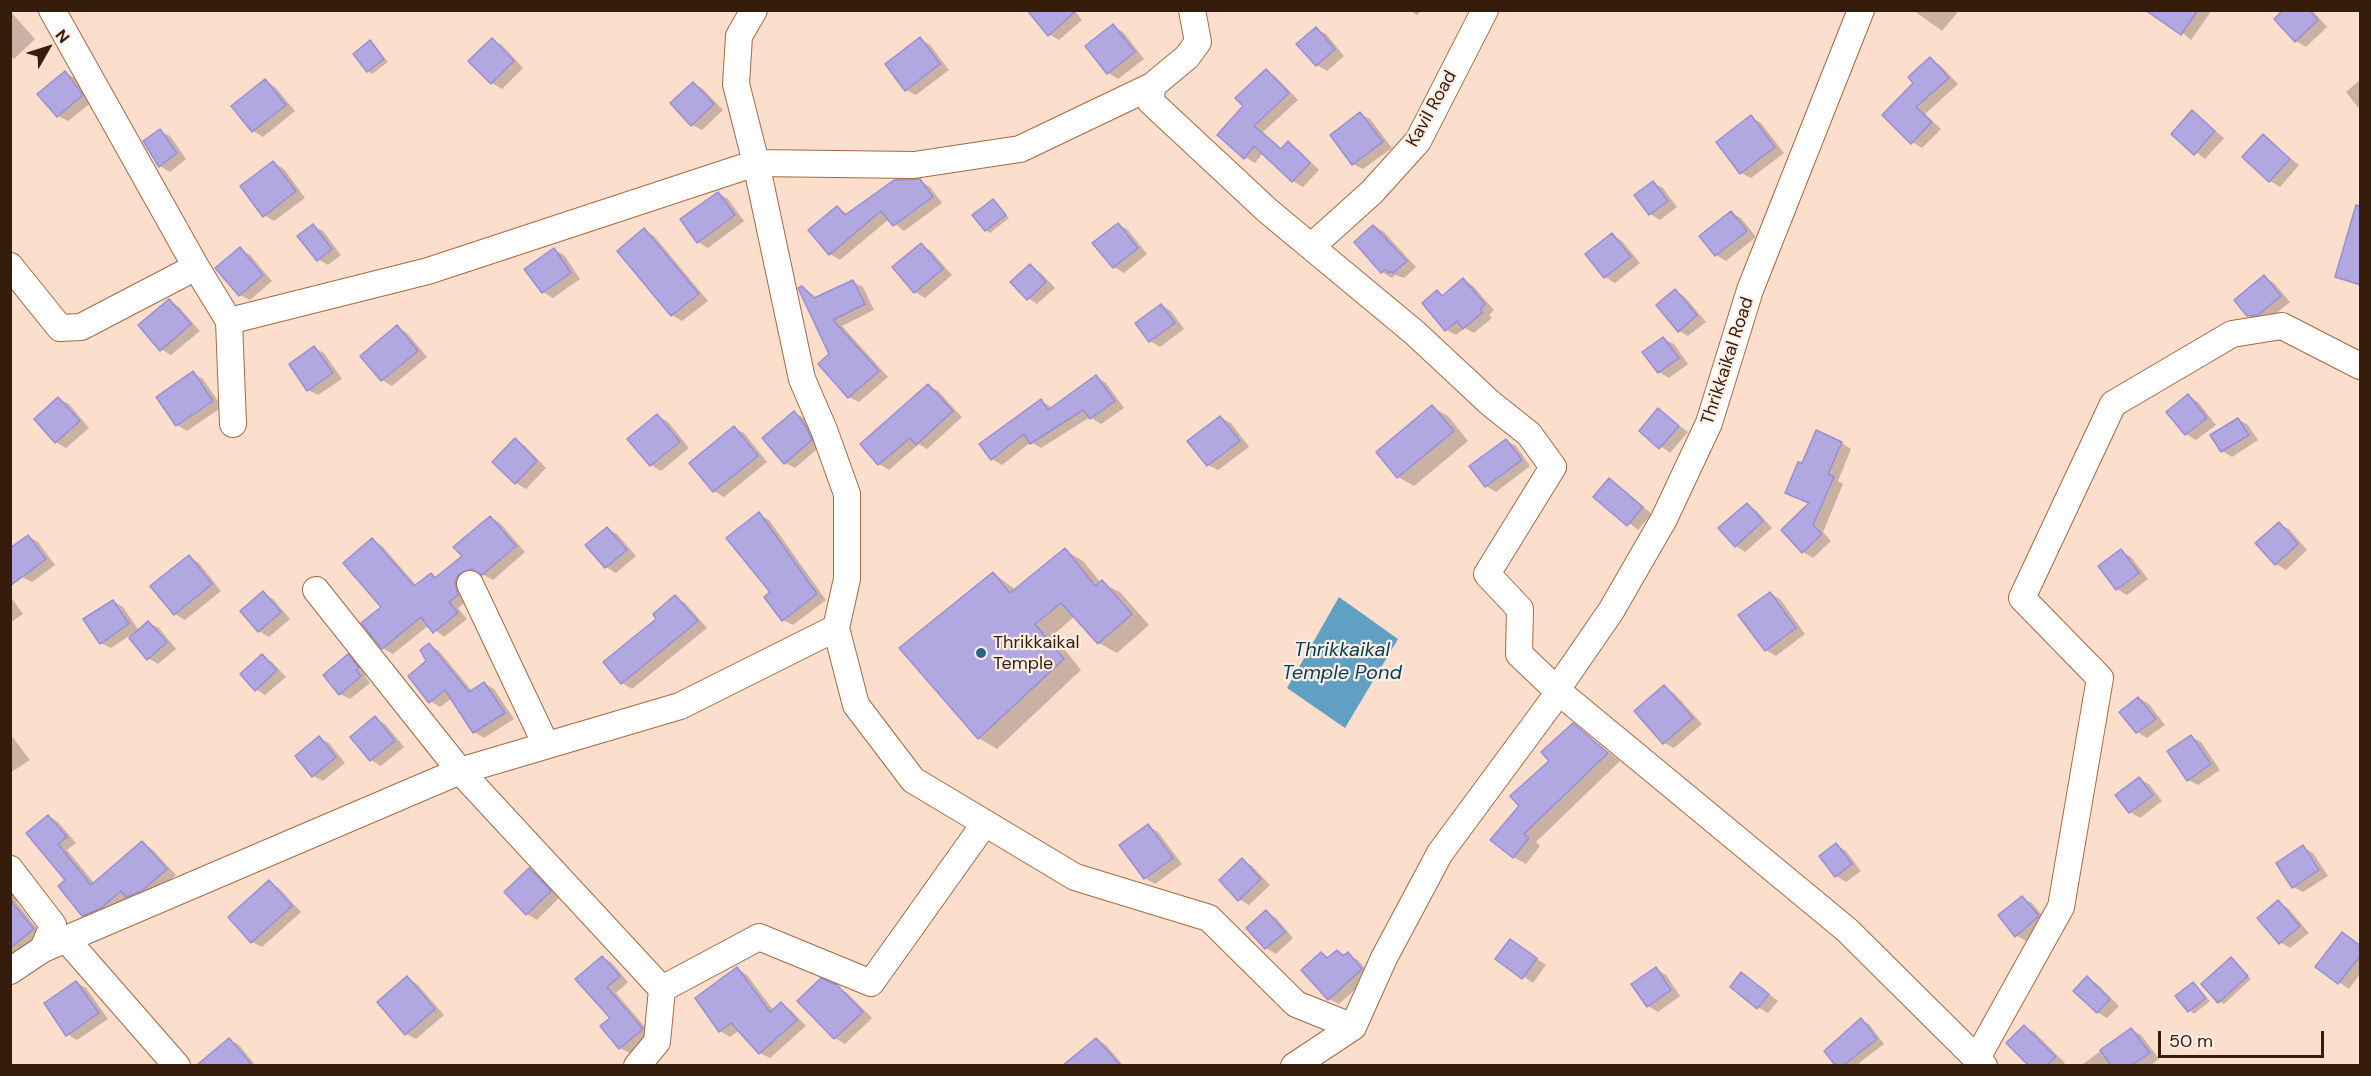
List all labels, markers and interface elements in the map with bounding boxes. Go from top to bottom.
north arrow [18,18,78,78]
text: N [51,25,74,47]
street label: Kavil Road [1402,67,1462,151]
street label: Thrikkaikal Road [1697,294,1759,428]
place label: Thrikkaikal Temple [993,632,1079,674]
water label: Thrikkaikal Temple Pond [1282,639,1402,686]
marker: Thrikkaikal Temple [974,646,988,660]
scale bar [2161,1019,2328,1057]
text: 50 m [2169,1029,2213,1053]

